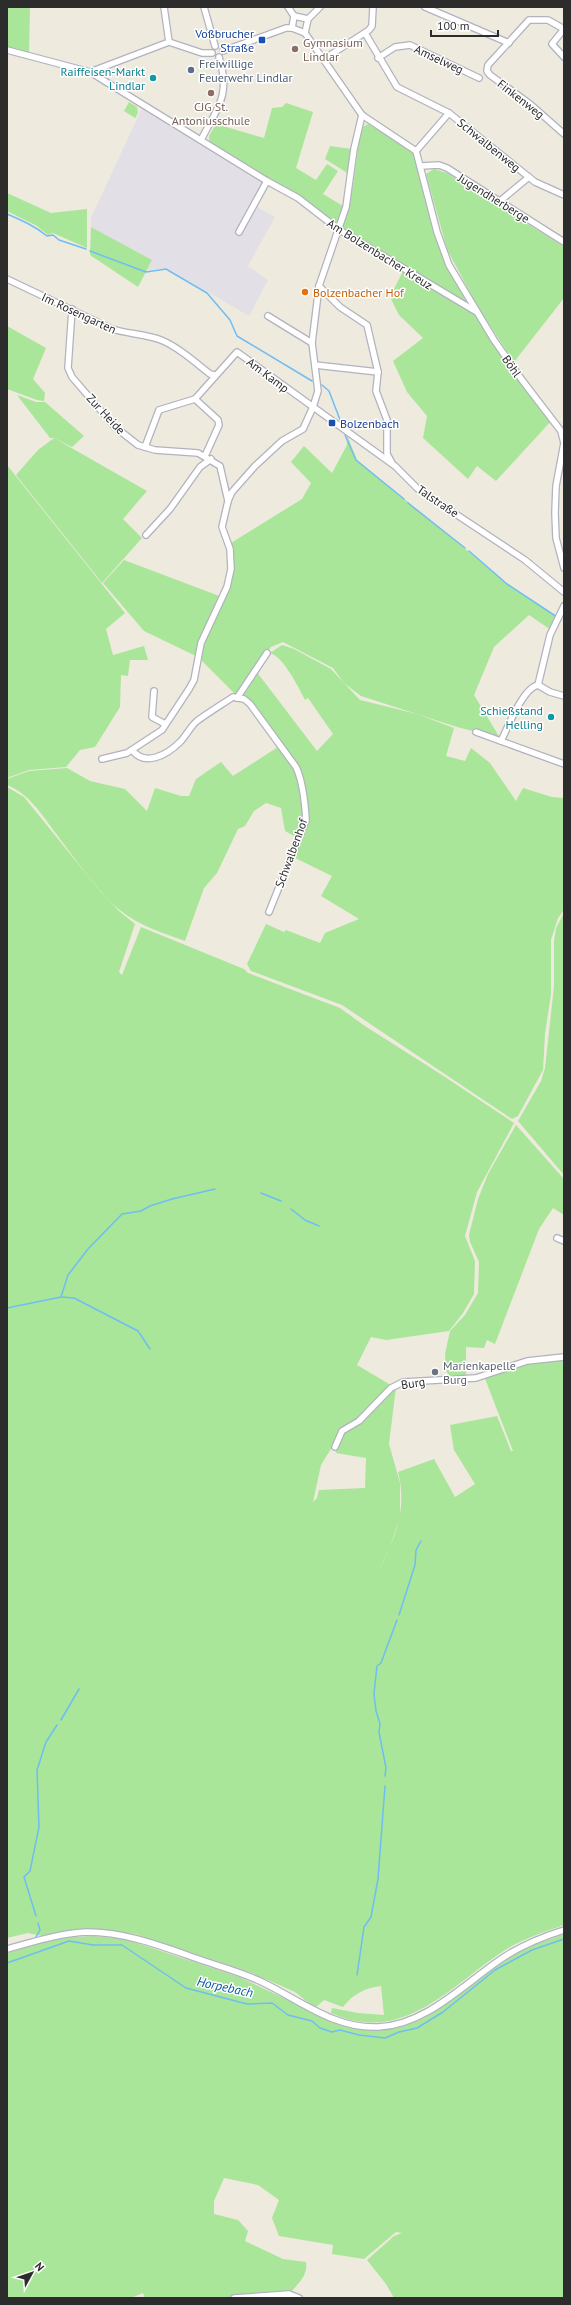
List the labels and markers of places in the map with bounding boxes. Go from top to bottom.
place label: Voßbrucher Straße [194,26,254,55]
marker: Voßbrucher Straße [257,35,267,45]
place label: Gymnasium Lindlar [303,35,363,64]
marker: Gymnasium Lindlar [290,44,300,54]
place label: Freiwillige Feuerwehr Lindlar [199,56,293,85]
place label: Raiffeisen-Markt Lindlar [61,64,145,93]
marker: Freiwillige Feuerwehr Lindlar [186,65,196,75]
marker: Raiffeisen-Markt Lindlar [148,73,158,83]
marker: CJG St. Antoniusschule [206,88,216,98]
place label: CJG St. Antoniusschule [172,99,250,128]
place label: Bolzenbacher Hof [313,285,405,300]
marker: Bolzenbacher Hof [300,287,310,297]
place label: Bolzenbach [340,416,399,431]
marker: Bolzenbach [327,418,337,428]
place label: Schießstand Helling [480,703,543,732]
marker: Schießstand Helling [546,712,556,722]
place label: Marienkapelle Burg [443,1358,516,1387]
marker: Marienkapelle Burg [430,1367,440,1377]

